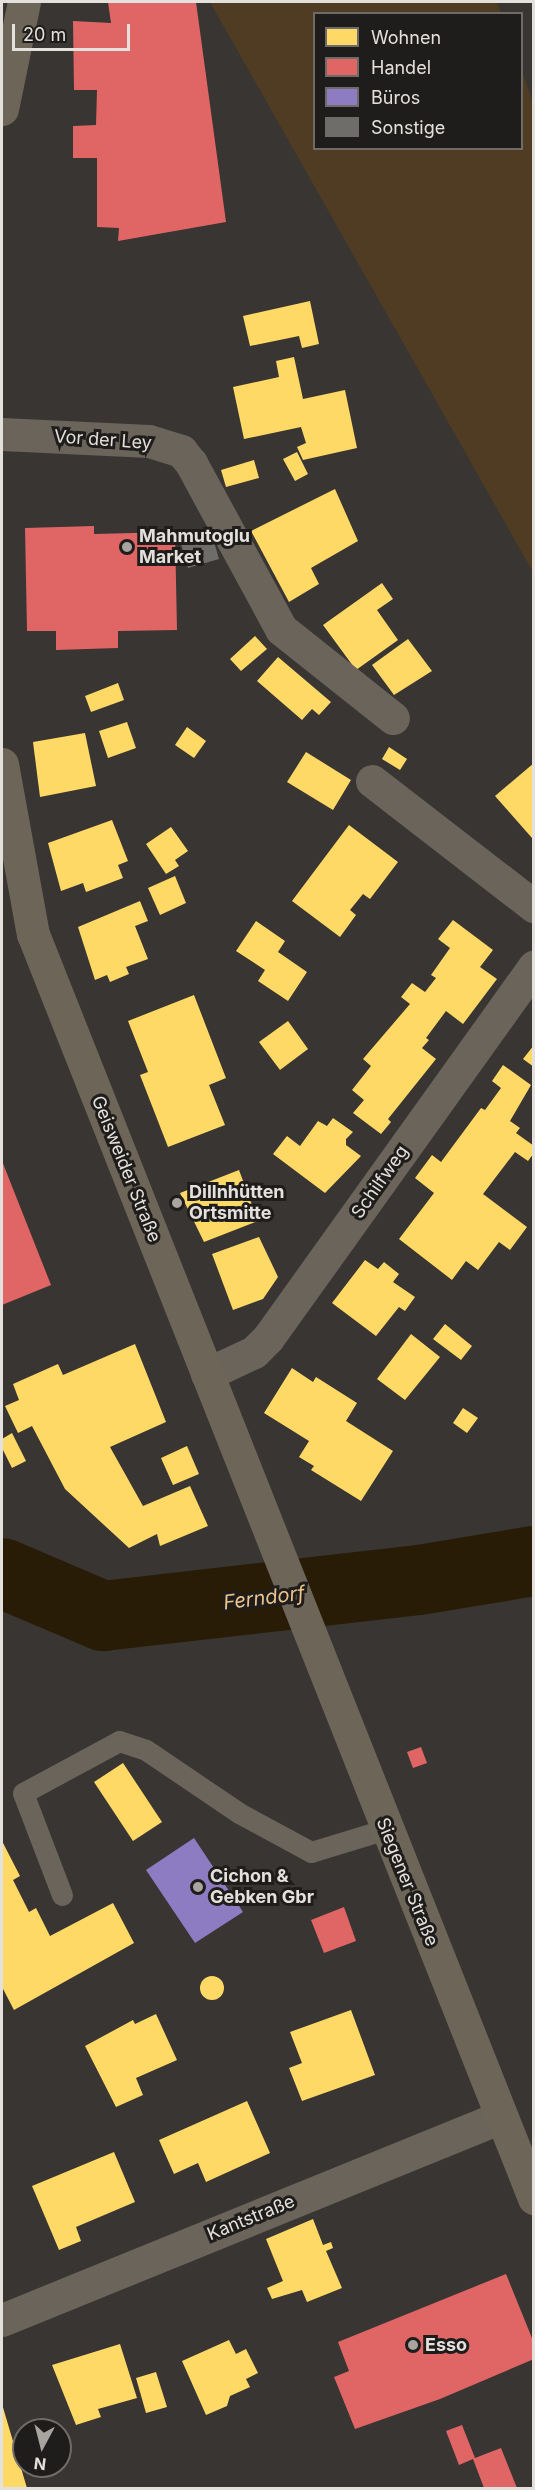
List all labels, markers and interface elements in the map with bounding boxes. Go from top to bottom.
scale bar [15,12,134,50]
legend [313,12,523,150]
text: 20 m [23,24,66,45]
text: Wohnen [371,27,441,48]
text: Handel [371,57,431,78]
text: Büros [371,87,420,108]
text: Sonstige [371,117,445,138]
street label: Vor der Ley [53,426,153,454]
place label: Mahmutoglu Market [139,526,250,568]
marker: Mahmutoglu Market [120,540,134,554]
street label: Geisweider Straße [87,1092,165,1246]
street label: Schilfweg [347,1141,413,1223]
place label: Dillnhütten Ortsmitte [189,1182,285,1224]
marker: Dillnhütten Ortsmitte [170,1196,184,1210]
water label: Ferndorf [222,1581,306,1615]
street label: Siegener Straße [371,1815,443,1949]
place label: Cichon & Gebken Gbr [210,1866,314,1908]
marker: Cichon & Gebken Gbr [191,1880,205,1894]
street label: Kantstraße [204,2191,298,2245]
place label: Esso [425,2334,467,2356]
marker: Esso [406,2338,420,2352]
north arrow [12,2418,72,2478]
text: N [33,2453,47,2475]

